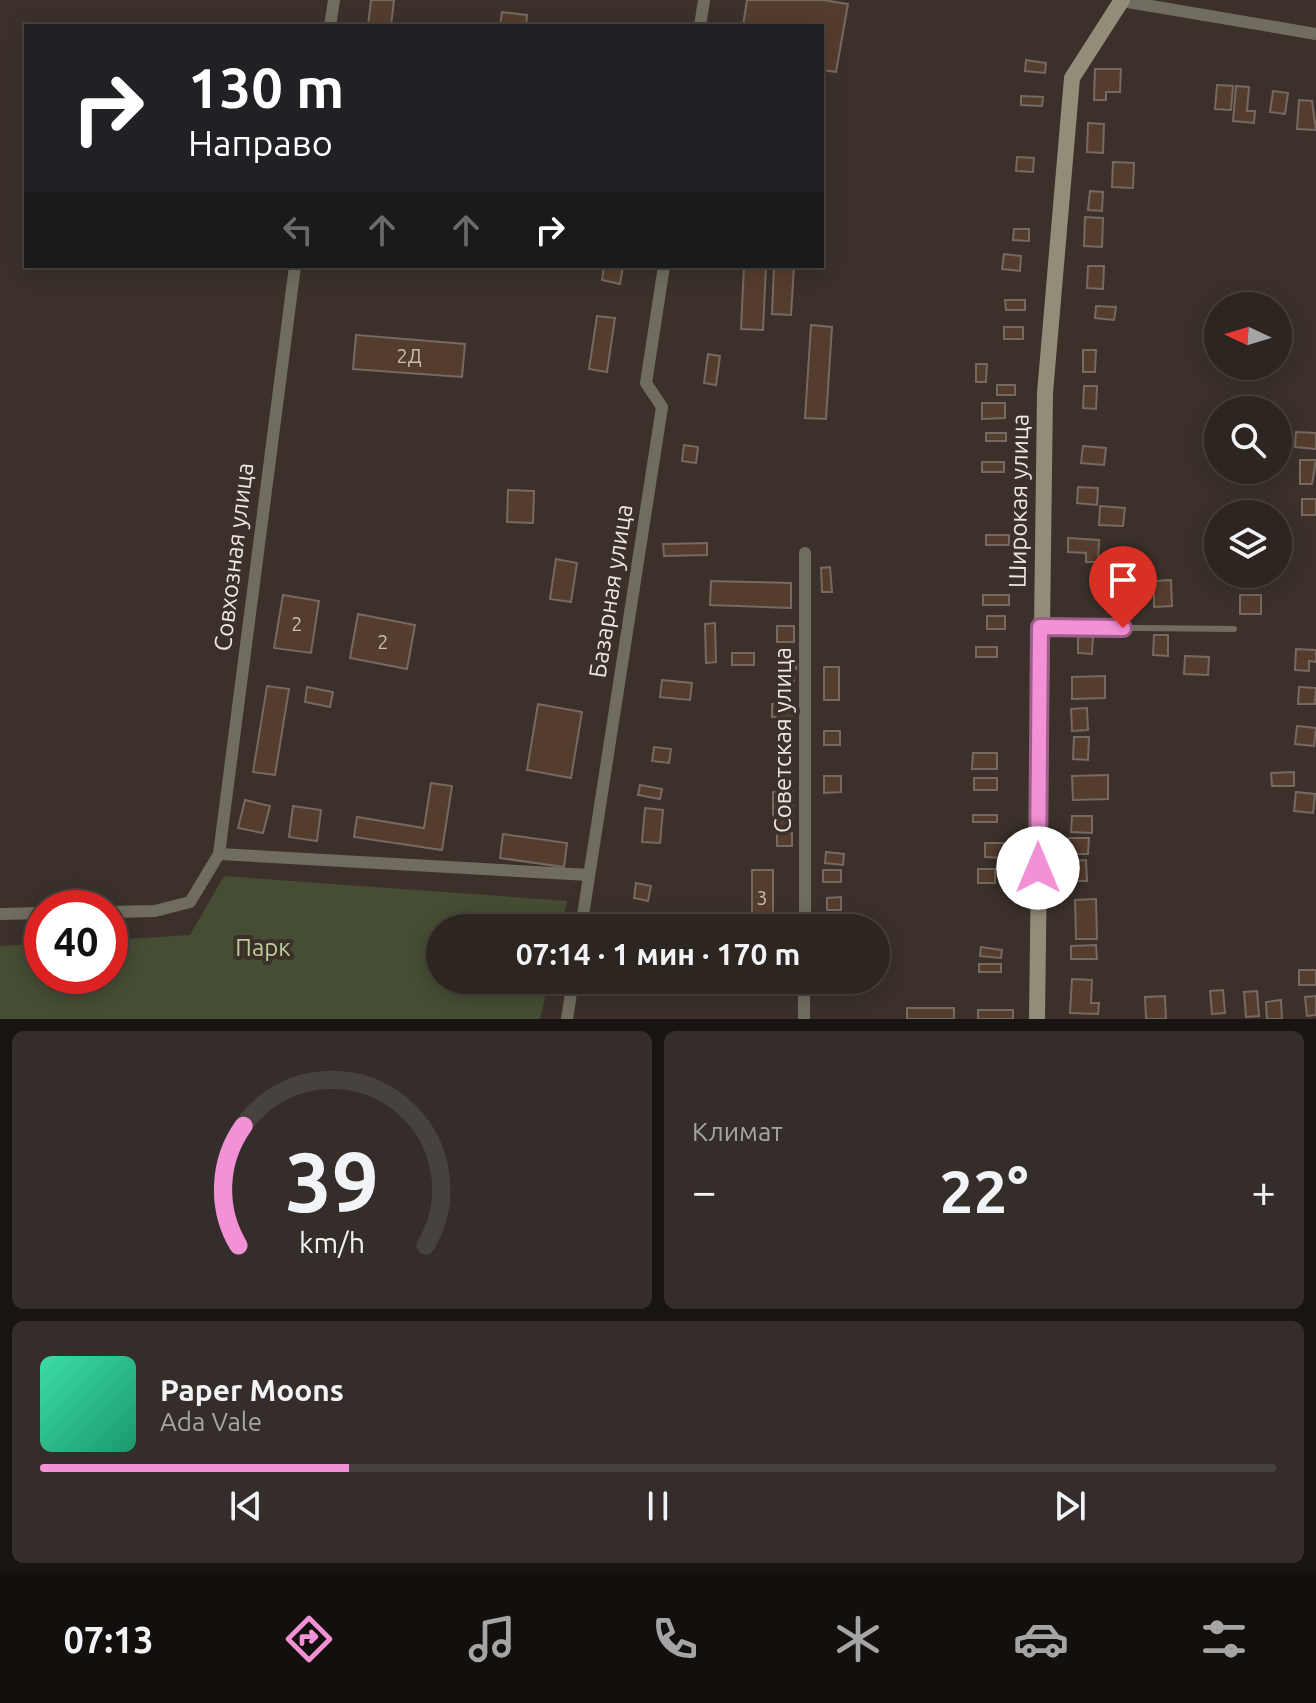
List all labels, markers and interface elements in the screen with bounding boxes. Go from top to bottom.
icon: right [56,56,160,160]
text: 130 m [188,56,344,119]
text: Направо [188,122,333,163]
icon: left [276,208,320,252]
icon: ahead [360,208,404,252]
icon: ahead [444,208,488,252]
icon: right [528,208,572,252]
north arrow [1204,292,1292,380]
map controls [1204,292,1292,588]
house number: 2Д [396,344,422,367]
button: search [1204,396,1292,484]
street label: Широкая улица [1003,414,1034,588]
street label: Совхозная улица [209,461,258,653]
button: layers [1204,500,1292,588]
street label: Базарная улица [583,502,638,680]
pin [1089,546,1157,628]
icon: arrive [1101,558,1145,602]
house number: 2 [291,612,303,635]
house number: 2 [377,630,389,653]
street label: Советская улица [769,647,796,833]
position arrow [996,826,1080,910]
house number: 3 [756,886,768,909]
speed limit sign: 40 [24,890,128,994]
park label: Парк [235,934,291,961]
text: 07:14 · 1 мин · 170 m [516,937,800,971]
text: Климат [692,1117,783,1146]
text: 39 [285,1134,379,1228]
text: 22° [940,1157,1028,1224]
text: − [692,1166,717,1215]
text: + [1251,1166,1276,1215]
text: km/h [299,1226,365,1258]
text: Paper Moons [160,1373,344,1407]
text: Ada Vale [160,1407,262,1436]
icon: previous [224,1484,268,1528]
icon: pause [636,1484,680,1528]
icon: next [1048,1484,1092,1528]
icon: directions [281,1611,337,1667]
icon: music [464,1611,520,1667]
icon: phone [647,1611,703,1667]
icon: climate [830,1611,886,1667]
icon: car [1013,1611,1069,1667]
icon: filters [1196,1611,1252,1667]
text: 07:13 [64,1619,154,1660]

